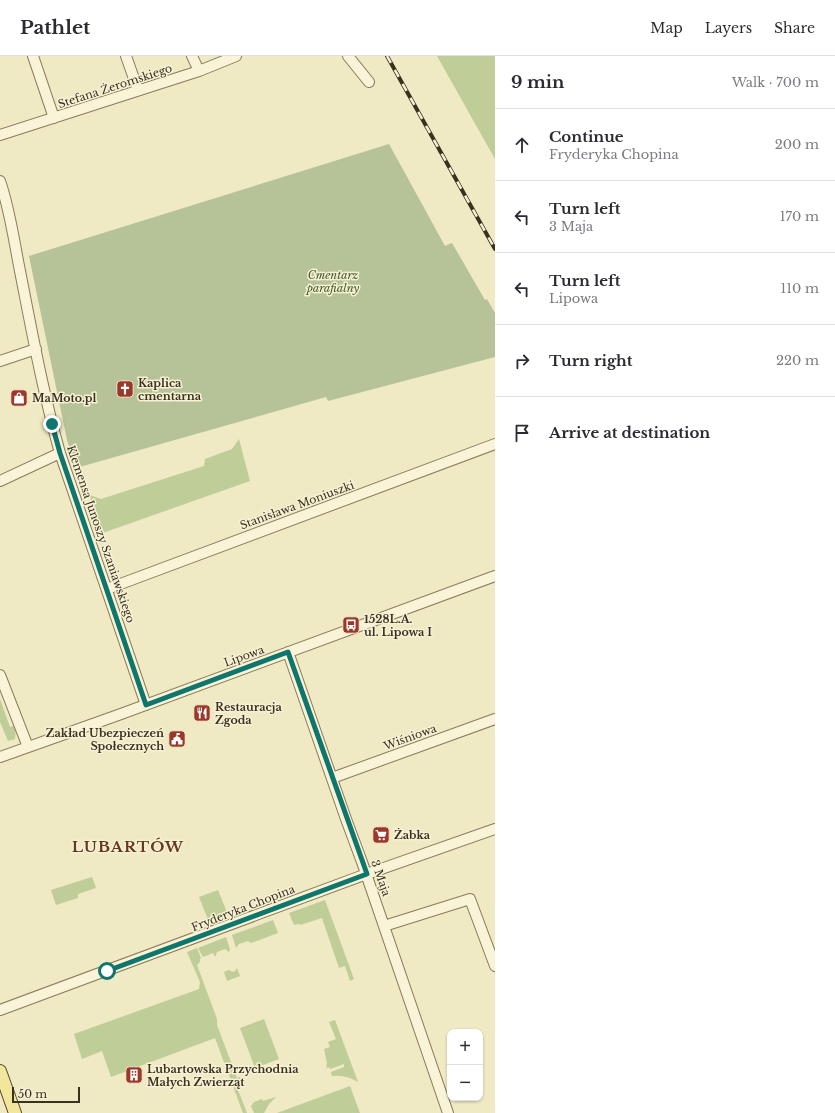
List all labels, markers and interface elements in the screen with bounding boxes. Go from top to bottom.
text: Pathlet [20,16,90,39]
text: Map [650,19,683,37]
text: Layers [705,19,752,37]
text: Share [774,19,815,37]
street label: Stefana Żeromskiego [56,61,174,111]
text: 9 min [511,72,564,93]
text: Walk · 700 m [732,74,819,91]
text: Continue [549,127,624,146]
icon: ahead [511,134,533,156]
text: 200 m [775,136,819,153]
text: Fryderyka Chopina [549,146,679,163]
text: Turn left [549,199,620,218]
icon: left [511,206,533,228]
text: 170 m [780,208,819,225]
text: 3 Maja [549,218,593,235]
park label: Cmentarz parafialny [305,268,360,295]
text: Turn left [549,271,620,290]
icon: left [511,278,533,300]
text: 110 m [780,280,819,297]
text: Lipowa [549,290,598,307]
icon: right [511,350,533,372]
text: Turn right [549,351,632,370]
text: 220 m [776,352,819,369]
place label: Kaplica cmentarna [138,376,202,403]
church icon: Kaplica cmentarna [115,379,135,399]
shop icon: MaMoto.pl [9,388,29,408]
place label: MaMoto.pl [32,391,96,405]
route end [43,415,61,433]
icon: arrive [511,422,533,444]
text: Arrive at destination [549,423,710,442]
street label: Klemensa Junoszy Szaniawskiego [64,443,138,625]
street label: Stanisława Moniuszki [238,478,356,532]
place label: 1528L.A. ul. Lipowa I [364,612,432,639]
bus stop icon: 1528L.A. ul. Lipowa I [341,615,361,635]
street label: Lipowa [222,642,267,670]
place label: Restauracja Zgoda [215,700,282,727]
restaurant icon: Restauracja Zgoda [192,703,212,723]
street label: Wiśniowa [381,721,439,753]
place label: Zakład Ubezpieczeń Społecznych [46,726,164,753]
public building icon: Zakład Ubezpieczeń Społecznych [167,729,187,749]
supermarket icon: Żabka [371,825,391,845]
place label: Żabka [394,827,431,842]
district label: LUBARTÓW [72,837,184,856]
street label: 3 Maja [368,858,394,899]
street label: Fryderyka Chopina [189,881,298,934]
route start [98,962,116,980]
map controls [447,1029,483,1101]
button: + [447,1029,483,1065]
place label: Lubartowska Przychodnia Małych Zwierząt [147,1062,299,1089]
building icon: Lubartowska Przychodnia Małych Zwierząt [124,1065,144,1085]
button: − [447,1065,483,1101]
scale bar [12,1085,80,1104]
text: 50 m [18,1087,47,1101]

